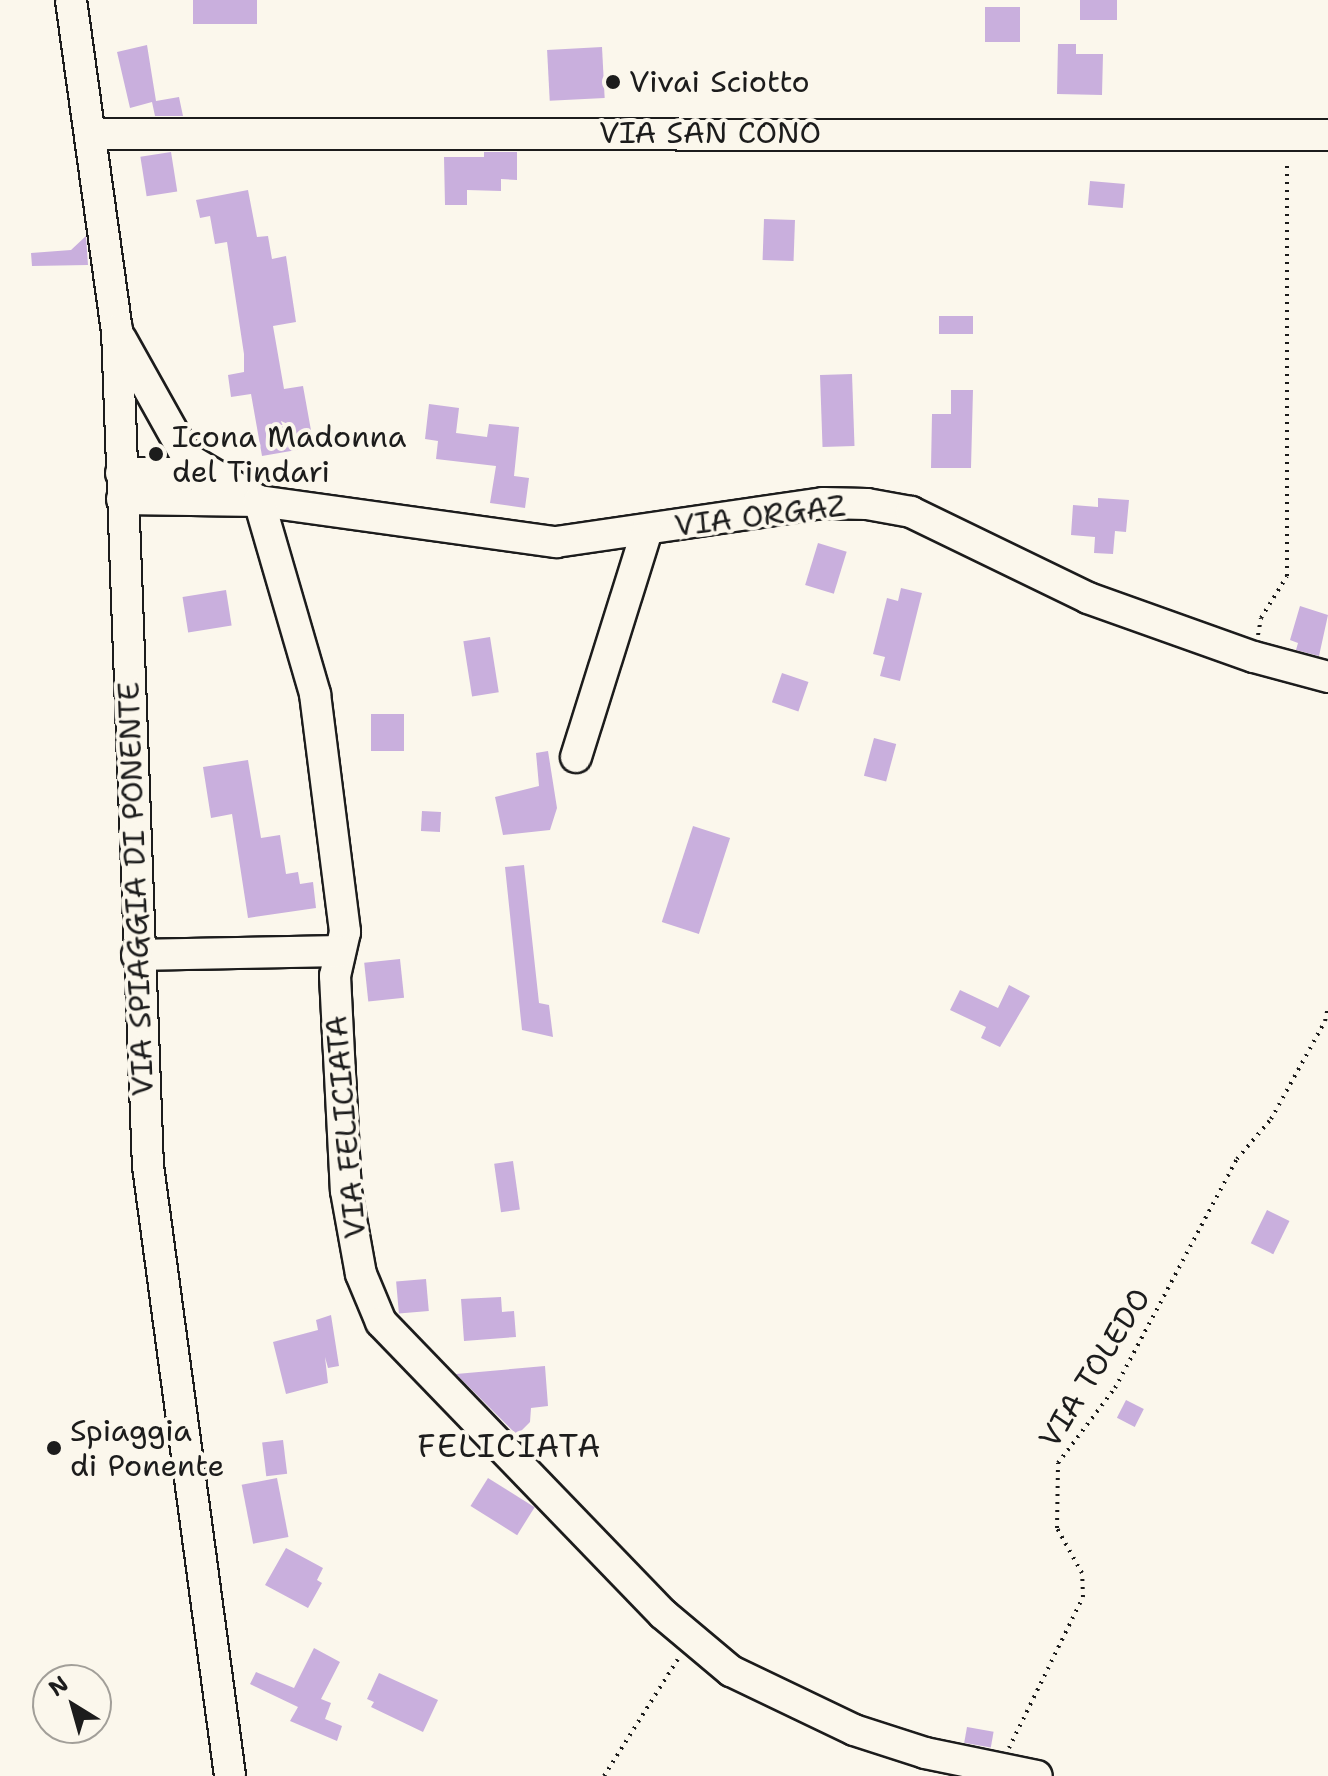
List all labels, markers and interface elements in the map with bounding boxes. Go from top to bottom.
place label: Vivai Sciotto [629,64,810,100]
marker: Vivai Sciotto [604,73,622,91]
street label: VIA SAN CONO [599,115,821,151]
place label: Icona Madonna del Tindari [172,419,406,490]
marker: Icona Madonna del Tindari [147,445,165,463]
street label: VIA ORGAZ [672,488,848,544]
street label: VIA SPIAGGIA DI PONENTE [111,681,161,1097]
street label: VIA FELICIATA [318,1014,374,1240]
street label: VIA TOLEDO [1032,1282,1158,1454]
place label: Spiaggia di Ponente [70,1413,224,1484]
district label: FELICIATA [418,1427,602,1465]
marker: Spiaggia di Ponente [45,1439,63,1457]
north arrow [32,1664,112,1744]
text: N [43,1669,74,1703]

